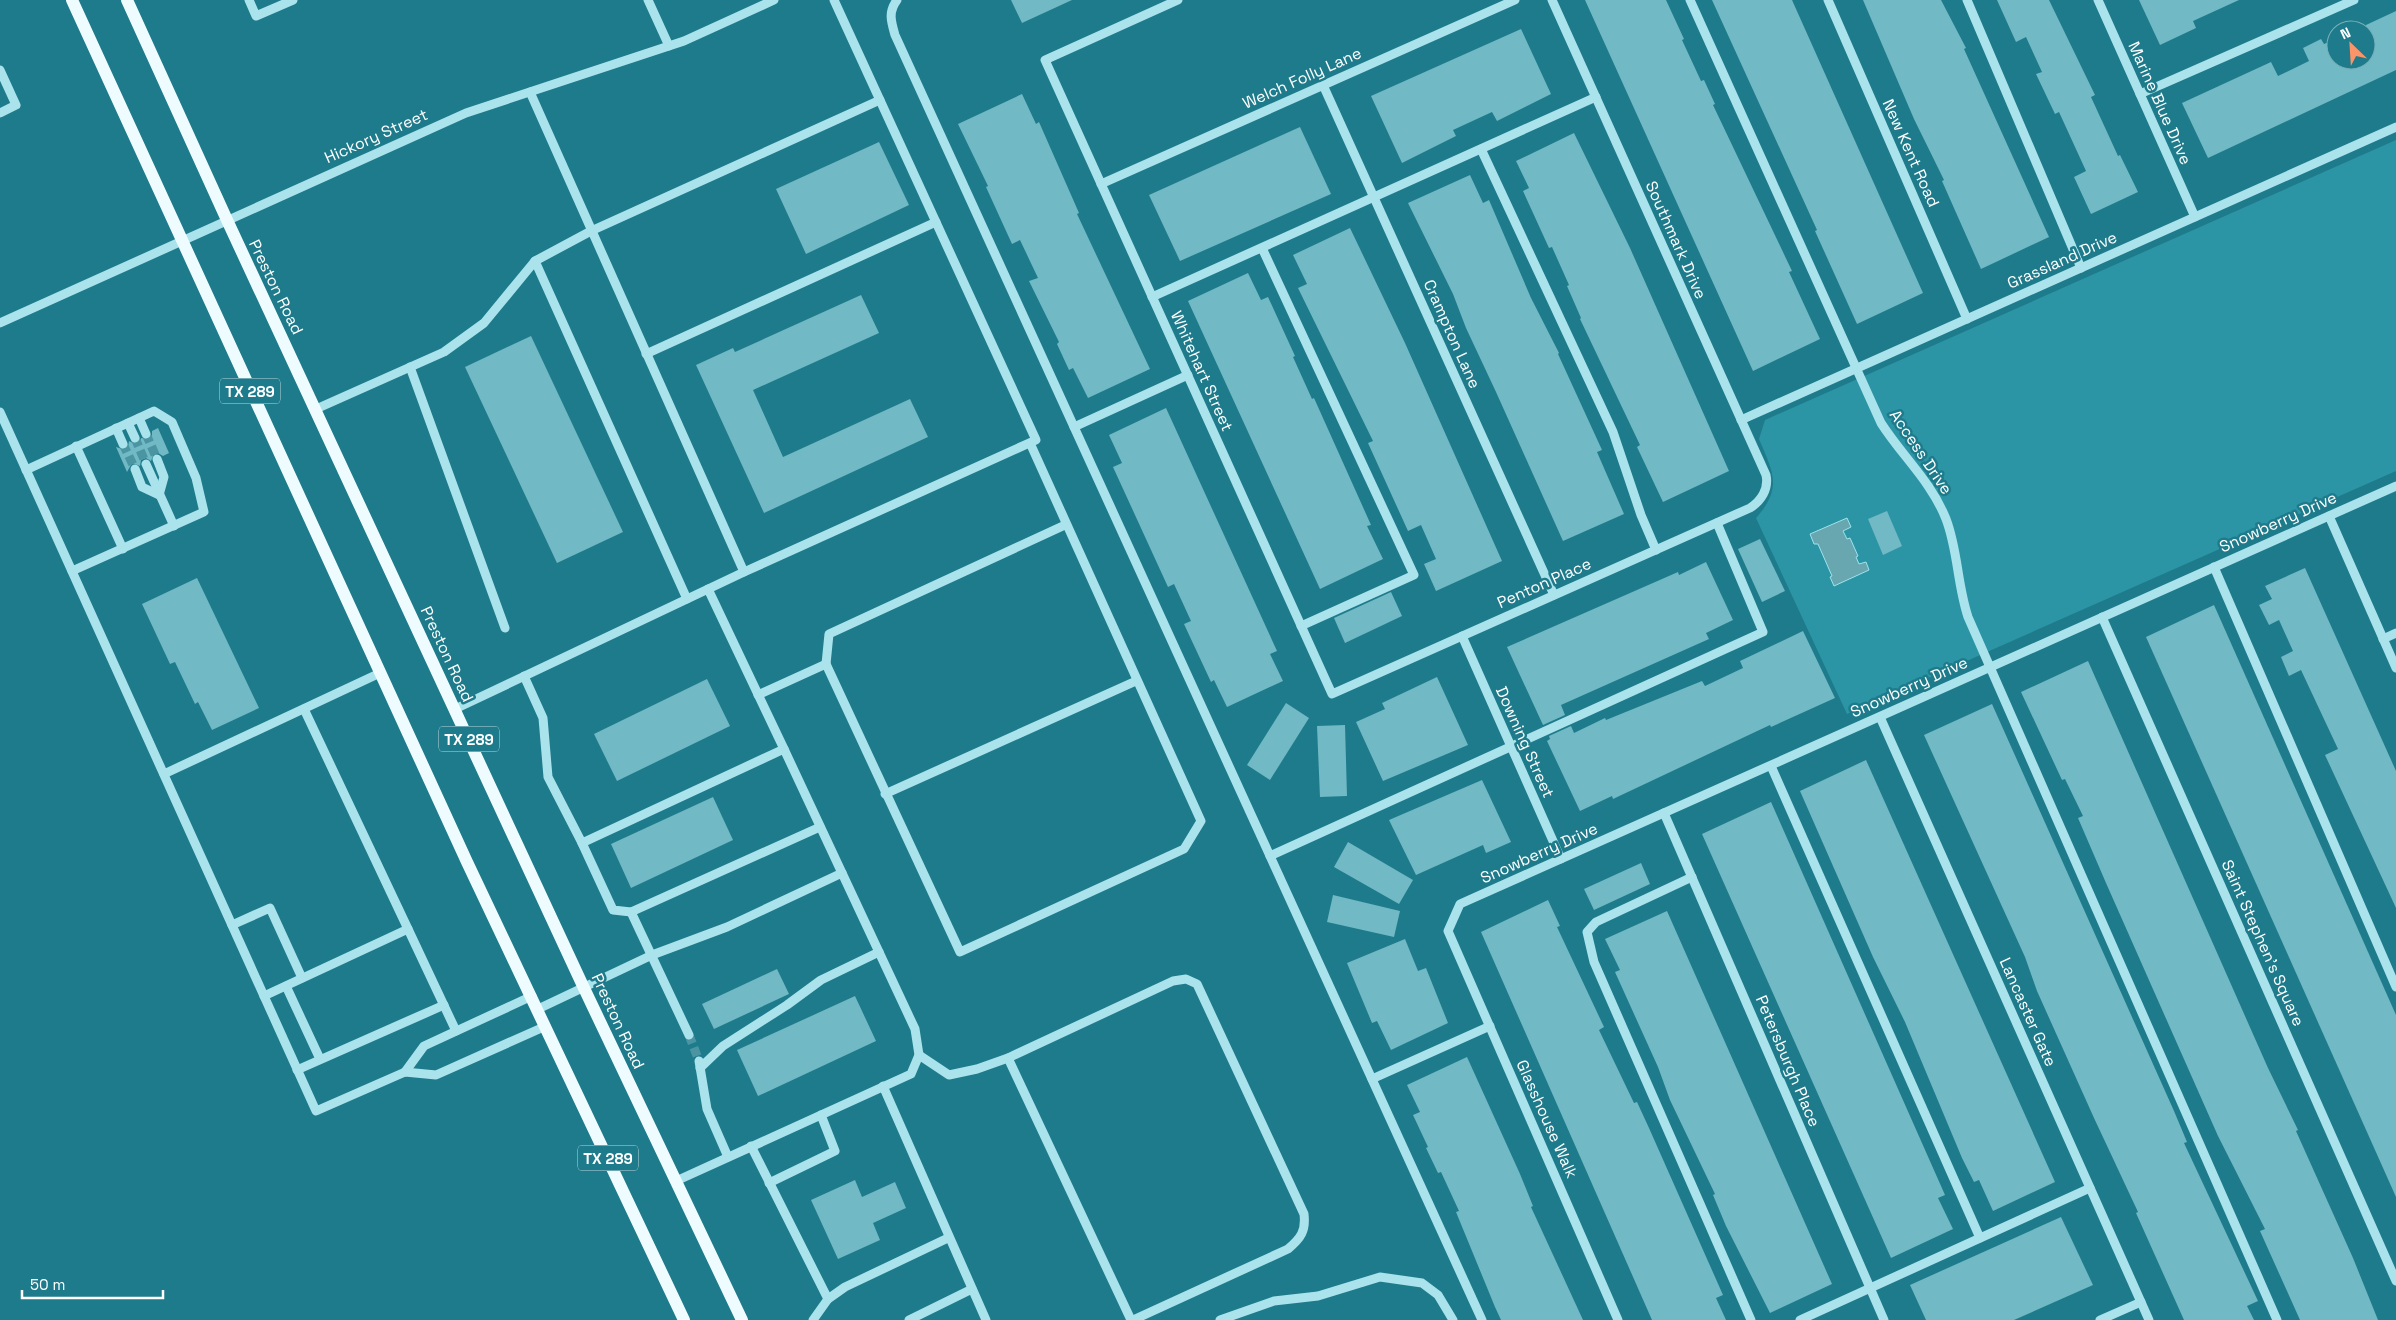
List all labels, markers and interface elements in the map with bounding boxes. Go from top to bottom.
north arrow [2326,20,2376,70]
text: N [2337,23,2354,43]
street label: Marine Blue Drive [2123,38,2197,168]
street label: Welch Folly Lane [1239,42,1365,114]
street label: New Kent Road [1878,96,1944,210]
street label: Hickory Street [321,104,431,168]
street label: Southmark Drive [1641,178,1711,302]
street label: Grassland Drive [2004,226,2120,294]
street label: Preston Road [244,236,308,338]
street label: Crampton Lane [1419,276,1485,392]
street label: Whitehart Street [1166,307,1238,435]
road number: TX 289 [220,378,280,404]
street label: Access Drive [1885,406,1957,498]
street label: Snowberry Drive [2216,487,2340,557]
street label: Penton Place [1494,553,1594,613]
street label: Preston Road [416,603,478,705]
street label: Snowberry Drive [1847,652,1971,722]
street label: Downing Street [1491,683,1559,801]
road number: TX 289 [439,726,499,752]
street label: Snowberry Drive [1477,818,1601,888]
street label: Saint Stephen's Square [2217,856,2309,1030]
street label: Lancaster Gate [1995,954,2061,1070]
street label: Preston Road [587,970,649,1072]
street label: Petersburgh Place [1751,992,1825,1130]
street label: Glasshouse Walk [1511,1057,1583,1182]
road number: TX 289 [578,1146,638,1170]
scale bar [22,1268,164,1300]
text: 50 m [30,1275,65,1294]

